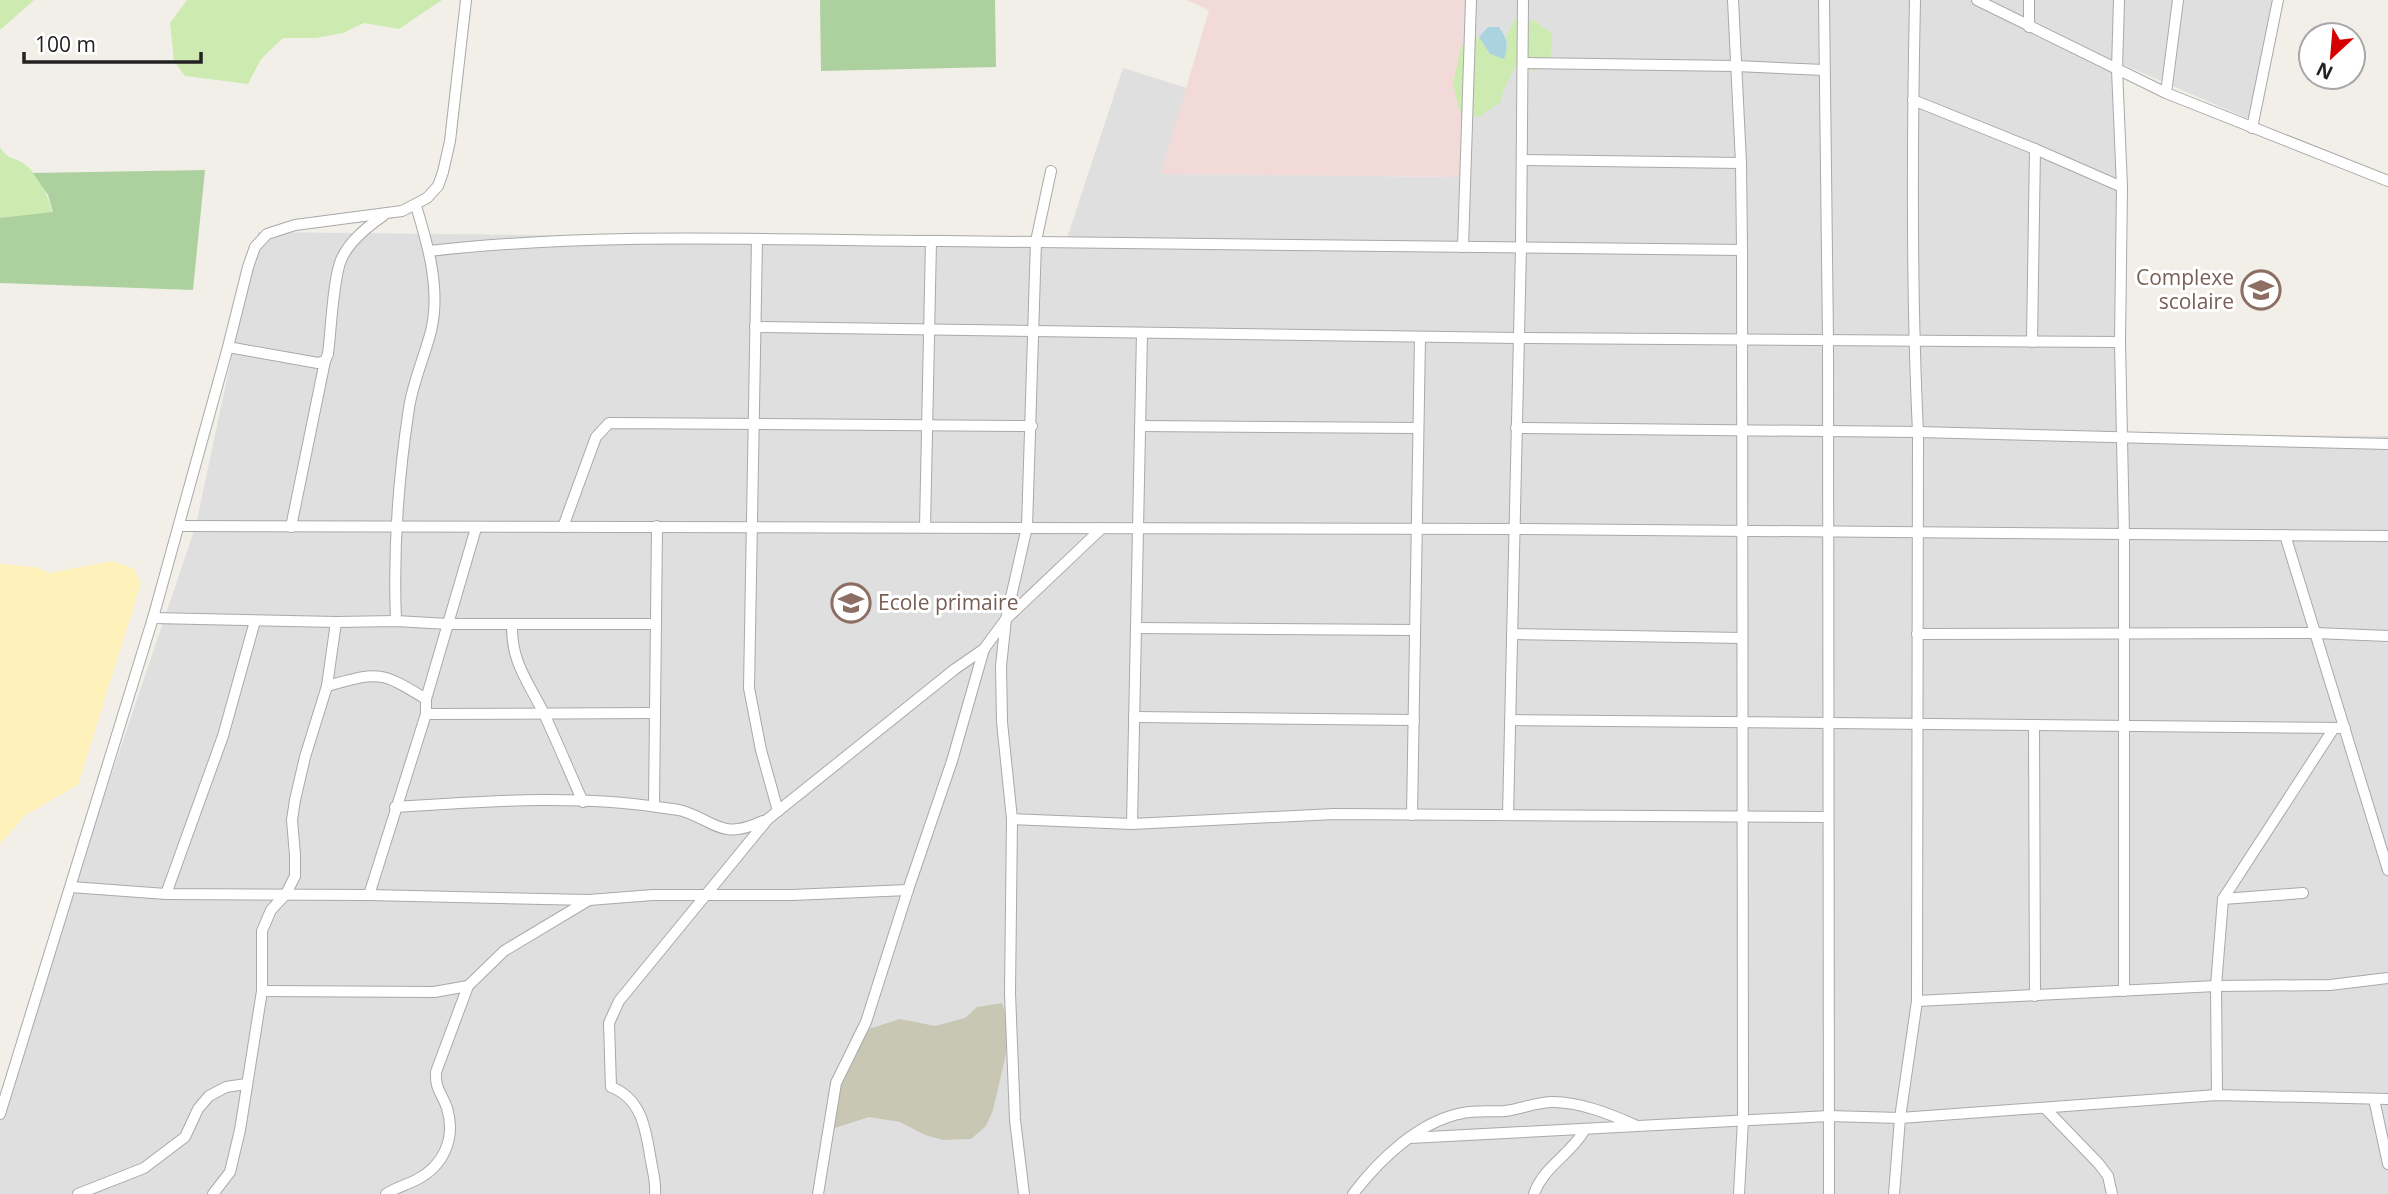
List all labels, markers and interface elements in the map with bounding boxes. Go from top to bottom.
scale bar [24,21,201,65]
north arrow [2297,21,2367,91]
text: 100 m [35,30,96,58]
text: N [2312,56,2337,86]
place label: Complexe scolaire [2136,263,2234,315]
school or university icon: Complexe scolaire [2240,269,2282,311]
school or university icon: Ecole primaire [830,582,872,624]
place label: Ecole primaire [878,588,1018,616]

